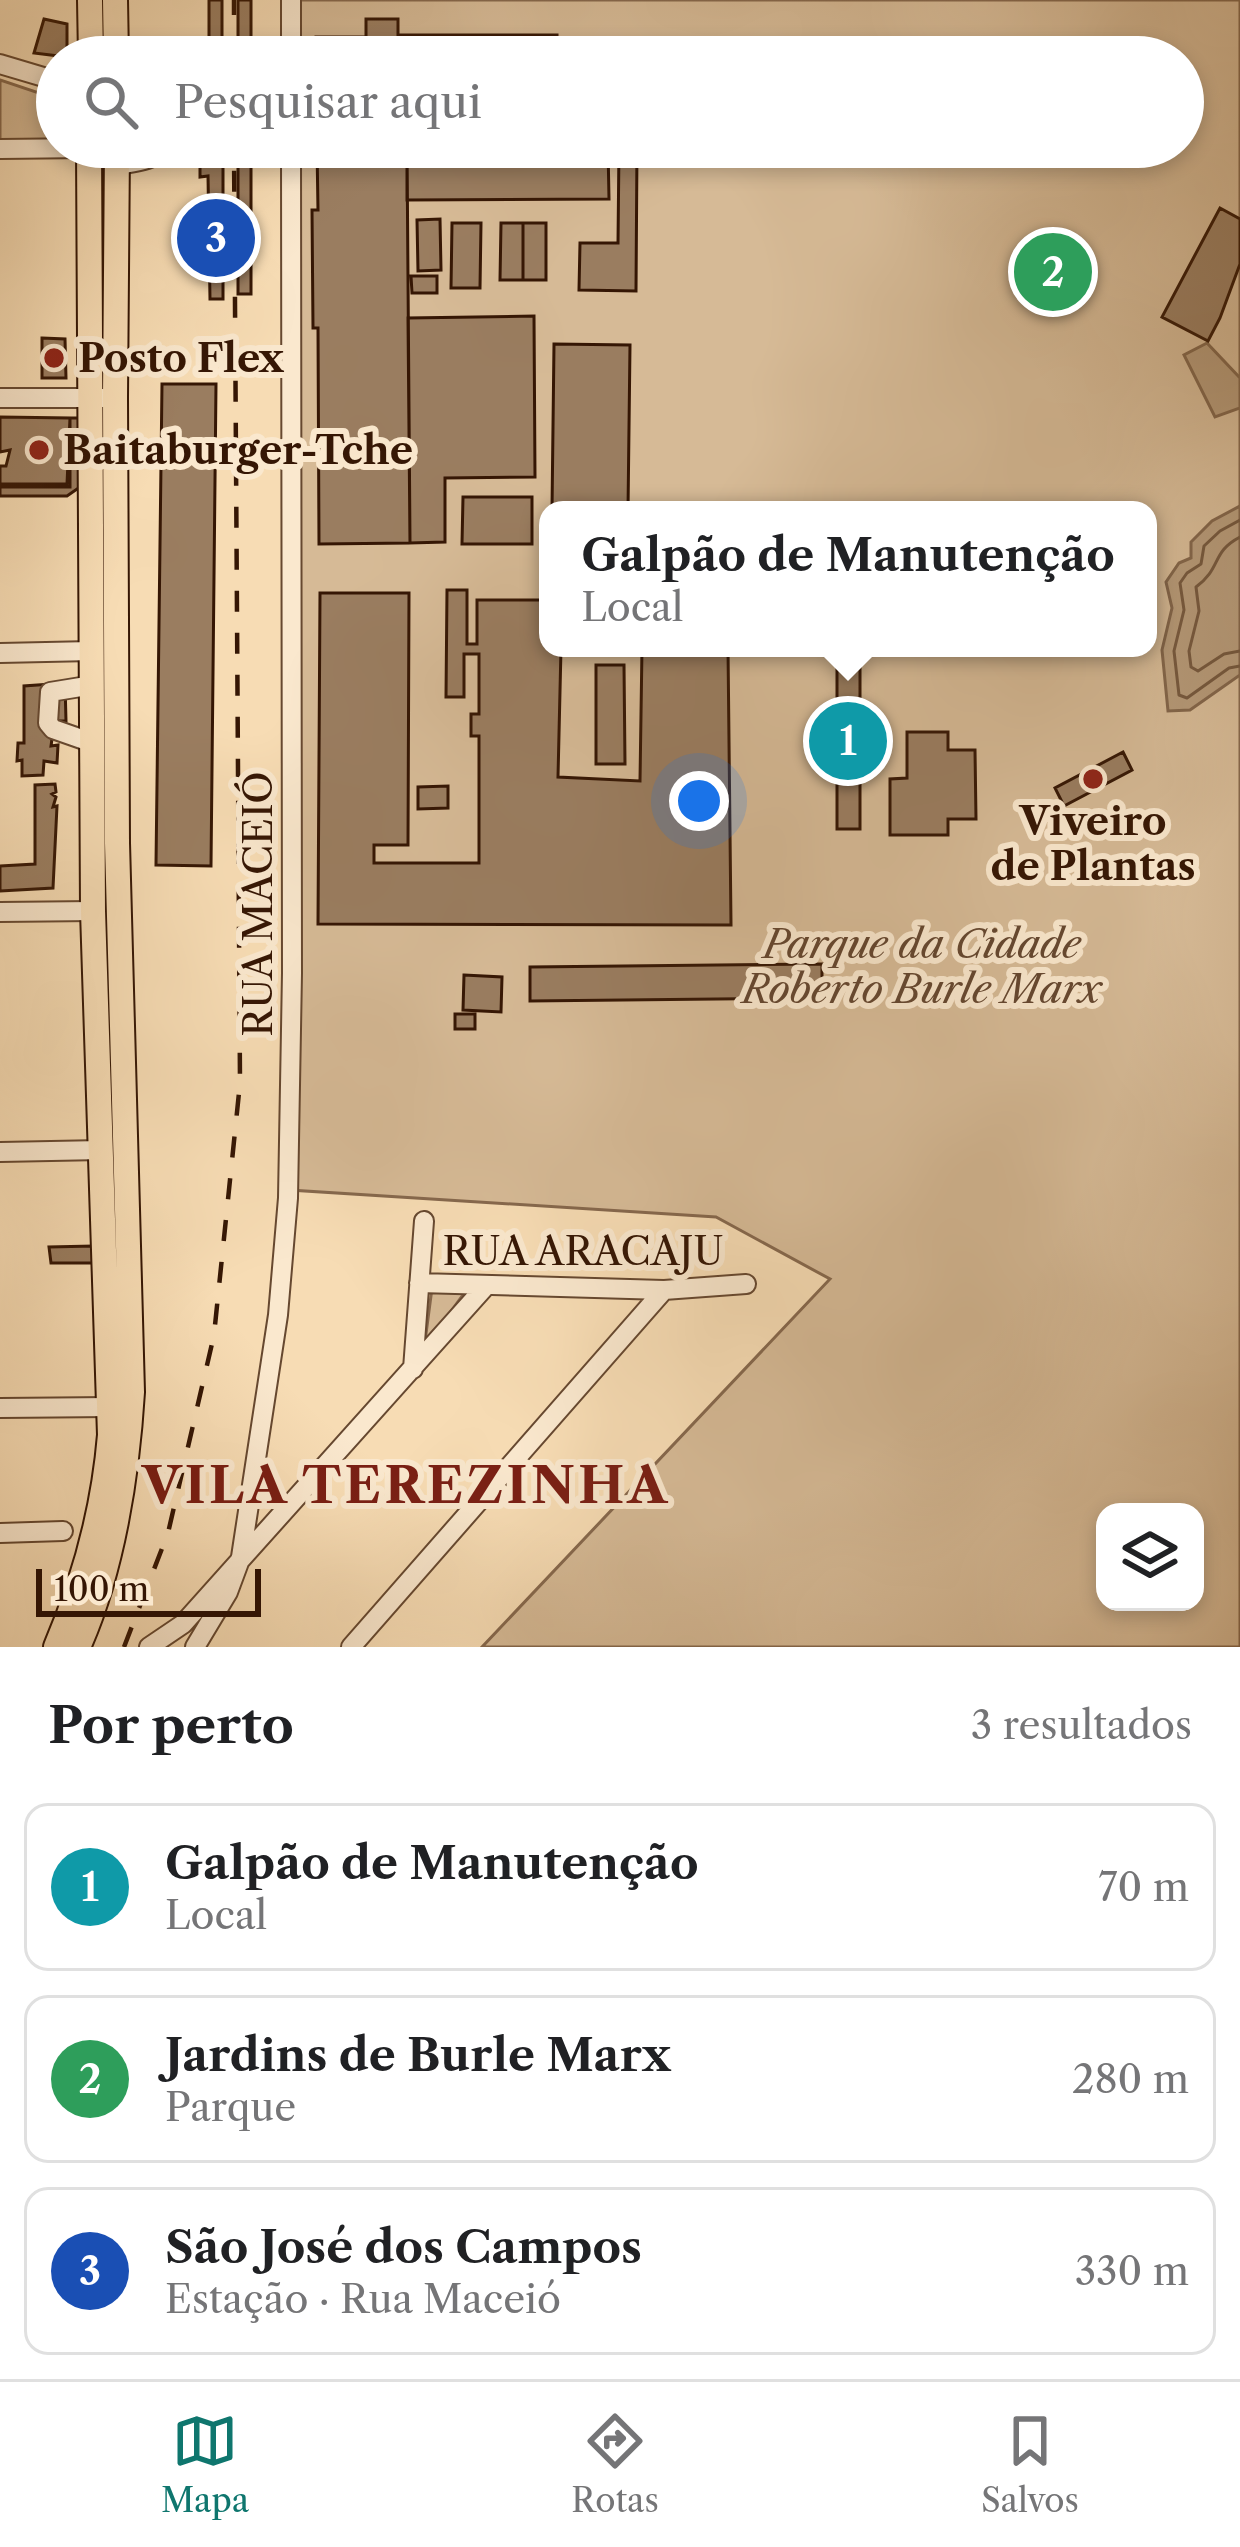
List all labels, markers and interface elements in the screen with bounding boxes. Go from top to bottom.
search box [36,36,1204,168]
icon: search [78,69,144,135]
text: Pesquisar aqui [174,74,482,130]
pin: 3 [177,193,255,283]
pin: 2 [1014,227,1092,317]
place label: Posto Flex [78,334,285,382]
marker: Posto Flex [41,345,67,371]
place label: Baitaburger-Tche [63,426,413,474]
marker: Baitaburger-Tche [26,437,52,463]
popup [539,501,1157,657]
text: Galpão de Manutenção [581,527,1115,583]
text: Local [581,583,683,631]
pin: 1 [809,696,887,786]
marker: Viveiro de Plantas [1080,766,1106,792]
street label: RUA MACEIÓ [234,771,282,1037]
your location [669,771,729,831]
place label: Viveiro de Plantas [990,797,1196,890]
park label: Parque da Cidade Roberto Burle Marx [739,920,1104,1013]
street label: RUA ARACAJU [442,1227,724,1275]
district label: VILA TEREZINHA [141,1454,670,1516]
map controls [1096,1503,1204,1611]
button: layers [1096,1503,1204,1611]
scale bar [36,1563,261,1616]
text: 100 m [54,1569,149,1610]
text: Por perto [48,1694,294,1756]
text: 3 resultados [971,1701,1192,1749]
text: Galpão de Manutenção [165,1835,699,1891]
text: 1 [81,1863,99,1911]
text: 70 m [1098,1863,1189,1911]
text: Local [165,1891,267,1939]
text: Jardins de Burle Marx [165,2027,671,2083]
text: 2 [78,2055,102,2103]
text: 280 m [1072,2055,1189,2103]
text: Parque [165,2083,296,2131]
text: São José dos Campos [165,2219,642,2275]
text: 3 [79,2247,101,2295]
text: 330 m [1075,2247,1189,2295]
text: Estação · Rua Maceió [165,2275,561,2323]
tab: Mapa [161,2408,249,2521]
tab: Rotas [571,2408,659,2521]
tab: Salvos [981,2408,1079,2521]

